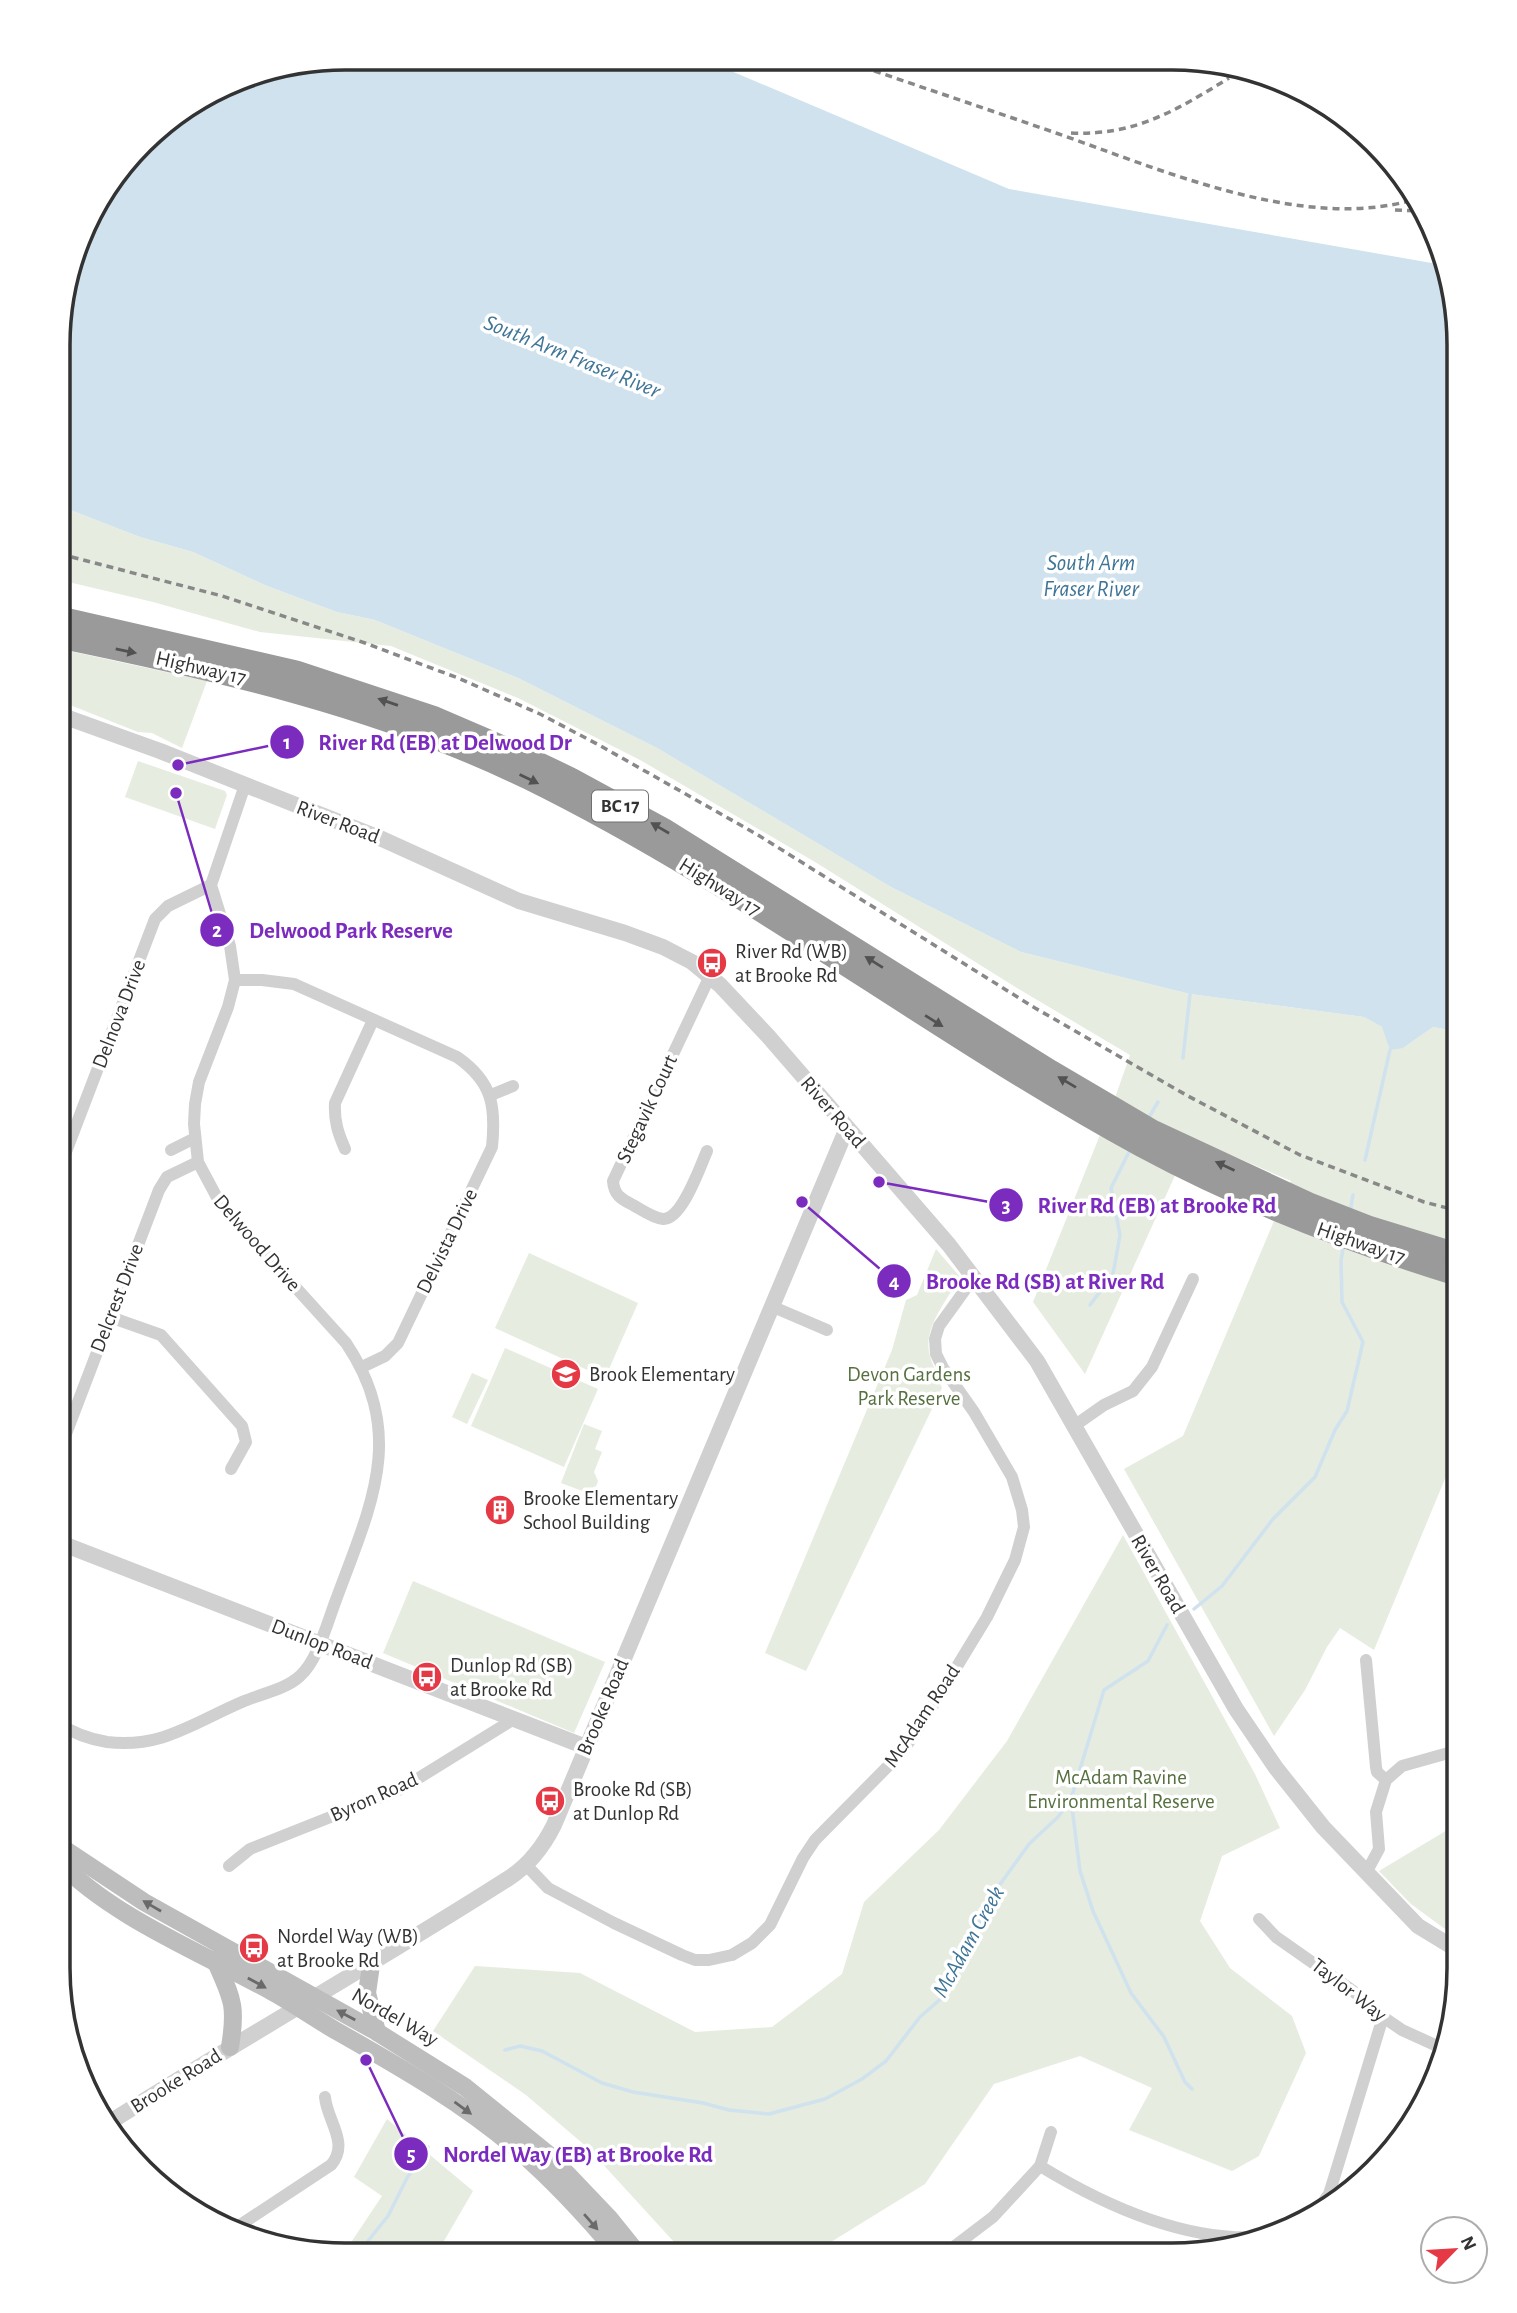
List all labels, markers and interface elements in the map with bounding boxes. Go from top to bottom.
water label: South Arm Fraser River [481,311,664,403]
water label: South Arm Fraser River [1043,552,1139,601]
one-way arrow [115,645,137,656]
street label: Highway 17 [154,647,248,689]
one-way arrow [377,696,398,707]
callout: River Rd (EB) at Delwood Dr [269,720,586,764]
text: 1 [283,732,291,753]
text: River Rd (EB) at Delwood Dr [318,732,572,755]
one-way arrow [519,773,539,784]
road number: BC 17 [592,790,648,821]
street label: River Road [294,797,382,847]
one-way arrow [651,822,670,834]
street label: Highway 17 [675,854,765,920]
callout: Delwood Park Reserve [200,908,467,952]
text: 2 [212,920,222,941]
text: Delwood Park Reserve [249,920,453,943]
place label: River Rd (WB) at Brooke Rd [735,941,848,986]
bus stop icon: River Rd (WB) at Brooke Rd [695,946,729,980]
one-way arrow [864,955,884,968]
street label: Delnova Drive [89,957,149,1071]
one-way arrow [924,1015,944,1028]
street label: Stegavik Court [613,1051,681,1166]
street label: River Road [797,1072,870,1152]
one-way arrow [1058,1076,1077,1088]
one-way arrow [1215,1160,1235,1171]
callout: River Rd (EB) at Brooke Rd [989,1183,1290,1227]
street label: Delvista Drive [413,1185,481,1297]
street label: Delwood Drive [209,1190,305,1296]
text: 3 [1001,1195,1011,1216]
text: River Rd (EB) at Brooke Rd [1038,1195,1276,1218]
street label: Highway 17 [1314,1218,1408,1268]
street label: Delcrest Drive [87,1241,147,1355]
callout: Brooke Rd (SB) at River Rd [877,1259,1178,1303]
text: 4 [889,1271,899,1292]
text: Brooke Rd (SB) at River Rd [926,1271,1164,1294]
school or university icon: Brook Elementary [549,1357,583,1391]
place label: Brook Elementary [589,1364,735,1385]
park label: Devon Gardens Park Reserve [847,1364,971,1409]
place label: Brooke Elementary School Building [523,1488,678,1533]
building icon: Brooke Elementary School Building [483,1493,517,1527]
street label: River Road [1127,1531,1189,1617]
street label: Dunlop Road [269,1615,376,1673]
place label: Dunlop Rd (SB) at Brooke Rd [450,1655,573,1700]
street label: Brooke Road [573,1656,633,1758]
bus stop icon: Dunlop Rd (SB) at Brooke Rd [410,1660,444,1694]
street label: McAdam Road [880,1661,964,1771]
park label: McAdam Ravine Environmental Reserve [1027,1767,1215,1812]
street label: Byron Road [327,1768,421,1826]
place label: Brooke Rd (SB) at Dunlop Rd [573,1779,693,1824]
bus stop icon: Brooke Rd (SB) at Dunlop Rd [533,1784,567,1818]
water label: McAdam Creek [929,1882,1009,2002]
one-way arrow [142,1900,161,1912]
place label: Nordel Way (WB) at Brooke Rd [277,1926,419,1971]
bus stop icon: Nordel Way (WB) at Brooke Rd [237,1931,271,1965]
street label: Taylor Way [1308,1954,1390,2026]
one-way arrow [247,1978,267,1989]
street label: Nordel Way [348,1984,442,2050]
one-way arrow [336,2010,356,2021]
street label: Brooke Road [127,2045,225,2117]
one-way arrow [454,2101,472,2115]
callout: Nordel Way (EB) at Brooke Rd [394,2132,727,2176]
text: 5 [406,2144,416,2165]
text: Nordel Way (EB) at Brooke Rd [443,2144,713,2167]
one-way arrow [582,2213,598,2230]
north arrow [1419,2215,1489,2285]
text: N [1457,2233,1479,2253]

